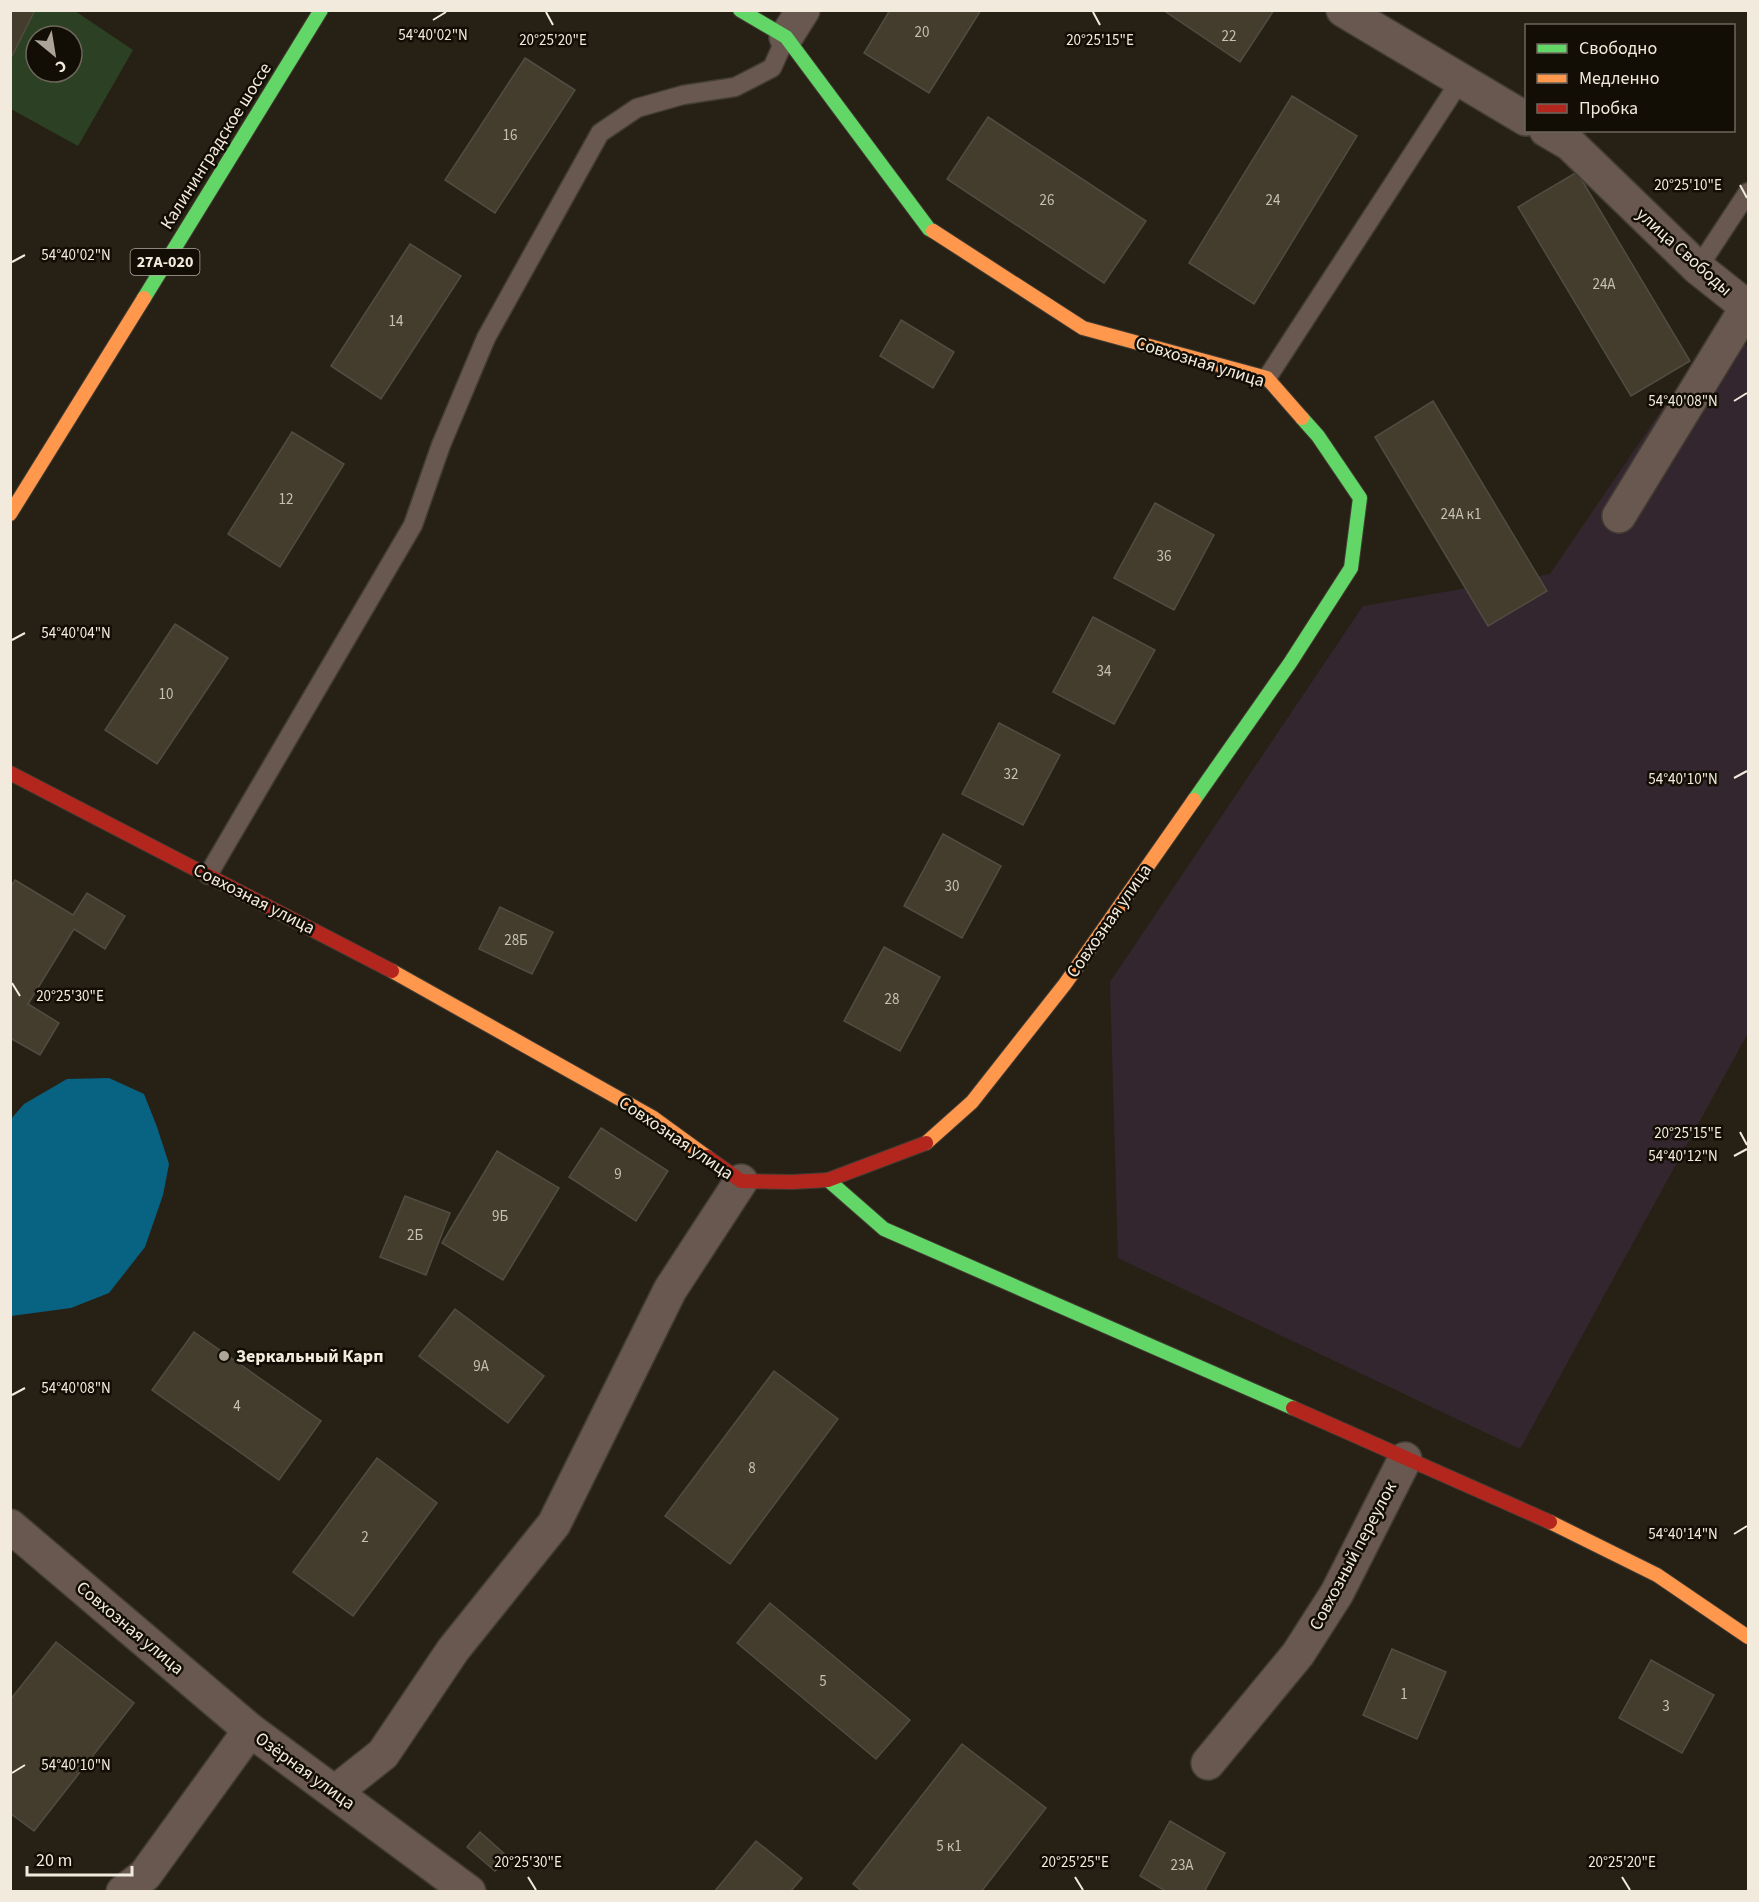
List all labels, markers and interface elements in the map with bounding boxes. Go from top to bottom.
house number: 20 [915,22,929,43]
north arrow [24,24,84,84]
legend [1525,24,1735,132]
text: 54°40'02"N [398,25,468,46]
house number: 22 [1222,26,1236,47]
text: 20°25'20"E [519,30,587,51]
text: 20°25'15"E [1066,30,1134,51]
text: Свободно [1579,36,1657,61]
text: С [51,54,71,78]
street label: Калининградское шоссе [154,58,278,234]
text: Медленно [1579,66,1659,91]
text: Пробка [1579,96,1638,121]
house number: 16 [503,125,517,146]
text: 20°25'10"E [1654,175,1722,196]
house number: 26 [1040,190,1054,211]
house number: 24 [1266,190,1281,211]
street label: улица Свободы [1631,202,1737,302]
text: 54°40'02"N [41,245,111,266]
road number: 27А-020 [130,249,200,275]
house number: 24А [1592,274,1616,295]
house number: 14 [389,311,404,332]
street label: Совхозная улица [1132,330,1268,394]
text: 54°40'08"N [1648,391,1718,412]
house number: 12 [279,489,293,510]
house number: 24А к1 [1441,504,1481,525]
house number: 36 [1157,546,1171,567]
text: 54°40'04"N [41,623,111,644]
house number: 34 [1097,661,1112,682]
house number: 10 [159,684,173,705]
house number: 32 [1004,764,1018,785]
text: 54°40'10"N [1648,769,1718,790]
street label: Совхозная улица [189,857,319,941]
street label: Совхозная улица [1060,859,1158,983]
house number: 30 [945,876,959,897]
house number: 28Б [504,930,528,951]
text: 20°25'30"E [36,986,104,1007]
house number: 28 [885,989,899,1010]
street label: Совхозная улица [614,1090,738,1186]
text: 20°25'15"E [1654,1123,1722,1144]
text: 54°40'12"N [1648,1146,1718,1167]
house number: 9 [614,1164,622,1185]
house number: 9Б [492,1206,508,1227]
house number: 2Б [407,1225,423,1246]
place label: Зеркальный Карп [236,1344,383,1369]
marker: Зеркальный Карп [217,1349,231,1363]
house number: 9А [473,1356,490,1377]
text: 54°40'08"N [41,1378,111,1399]
house number: 4 [233,1396,241,1417]
house number: 8 [748,1458,756,1479]
street label: Совхозный переулок [1303,1477,1403,1635]
text: 54°40'14"N [1648,1524,1718,1545]
house number: 2 [361,1527,369,1548]
street label: Совхозная улица [71,1575,189,1681]
house number: 5 [819,1671,827,1692]
house number: 1 [1400,1684,1408,1705]
house number: 3 [1662,1696,1670,1717]
street label: Озёрная улица [250,1726,360,1816]
text: 54°40'10"N [41,1755,111,1776]
house number: 5 к1 [936,1836,962,1857]
scale bar [27,1839,132,1877]
text: 20 m [36,1848,72,1873]
text: 20°25'30"E [494,1852,562,1873]
text: 20°25'25"E [1041,1852,1109,1873]
text: 20°25'20"E [1588,1852,1656,1873]
house number: 23А [1170,1855,1194,1876]

